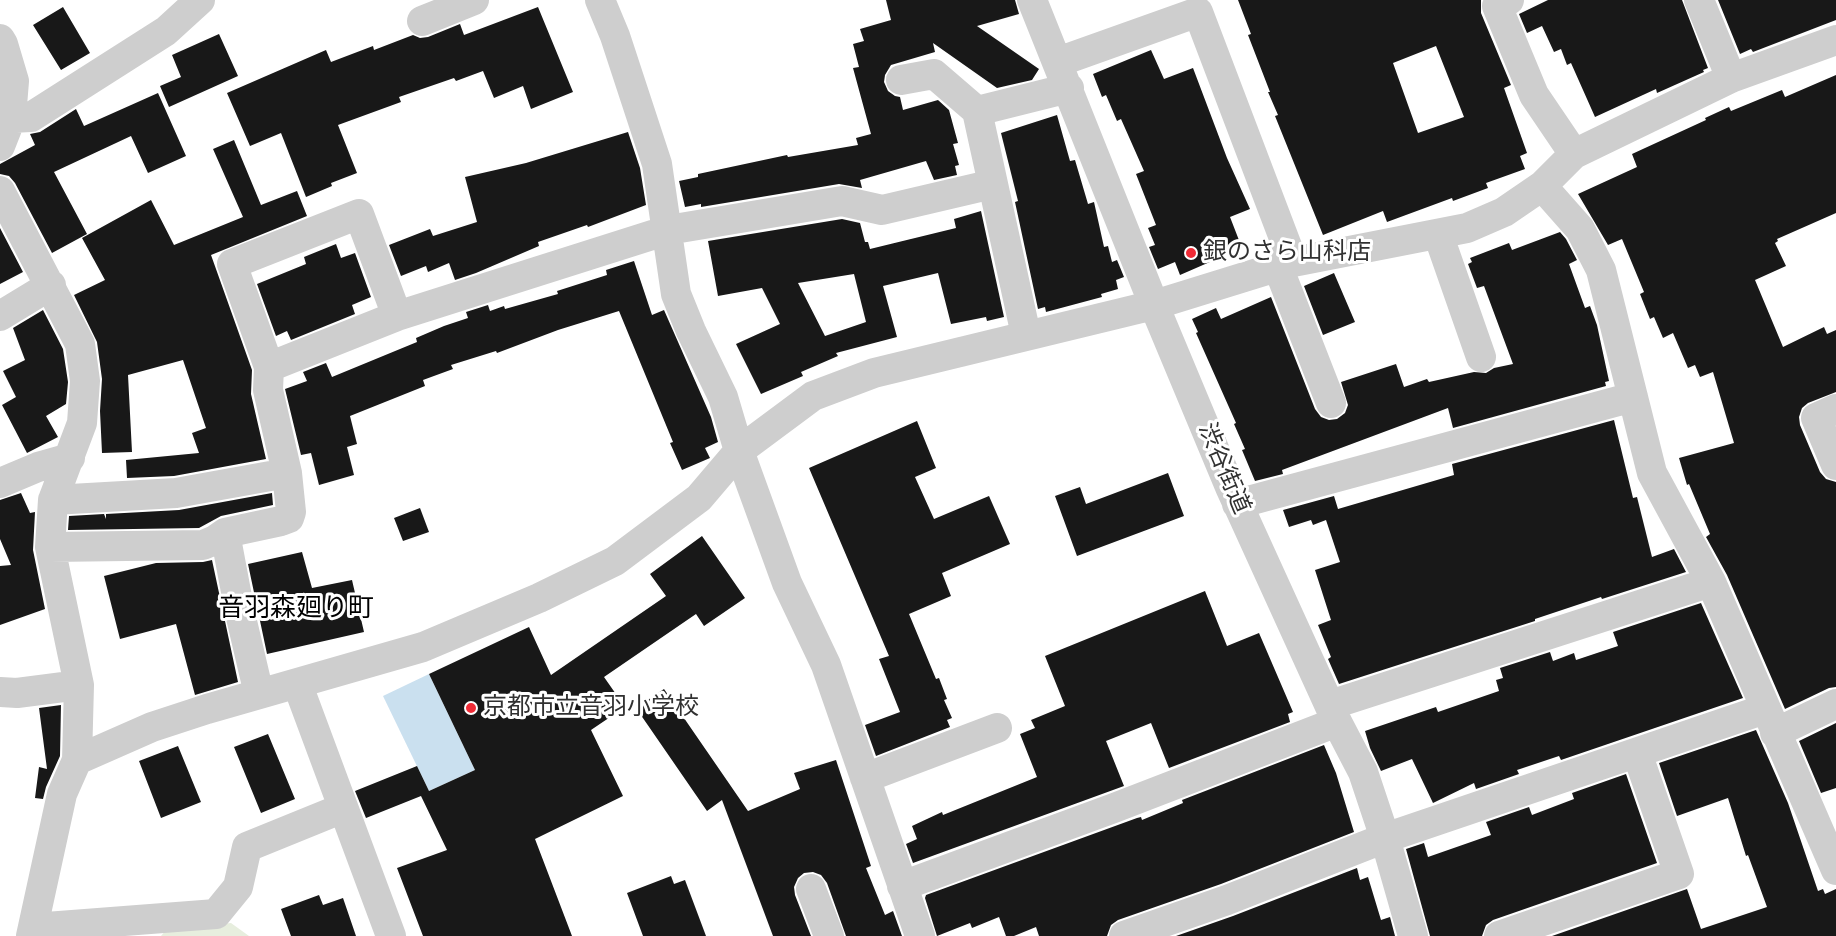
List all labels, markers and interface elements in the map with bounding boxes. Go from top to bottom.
place label: 銀のさら山科店 [1203,239,1371,267]
marker: 銀のさら山科店 [1184,246,1198,260]
street label: 渋谷街道 [1191,419,1255,519]
district label: 音羽森廻り町 [218,594,374,626]
place label: 京都市立音羽小学校 [483,694,699,722]
marker: 京都市立音羽小学校 [464,701,478,715]

